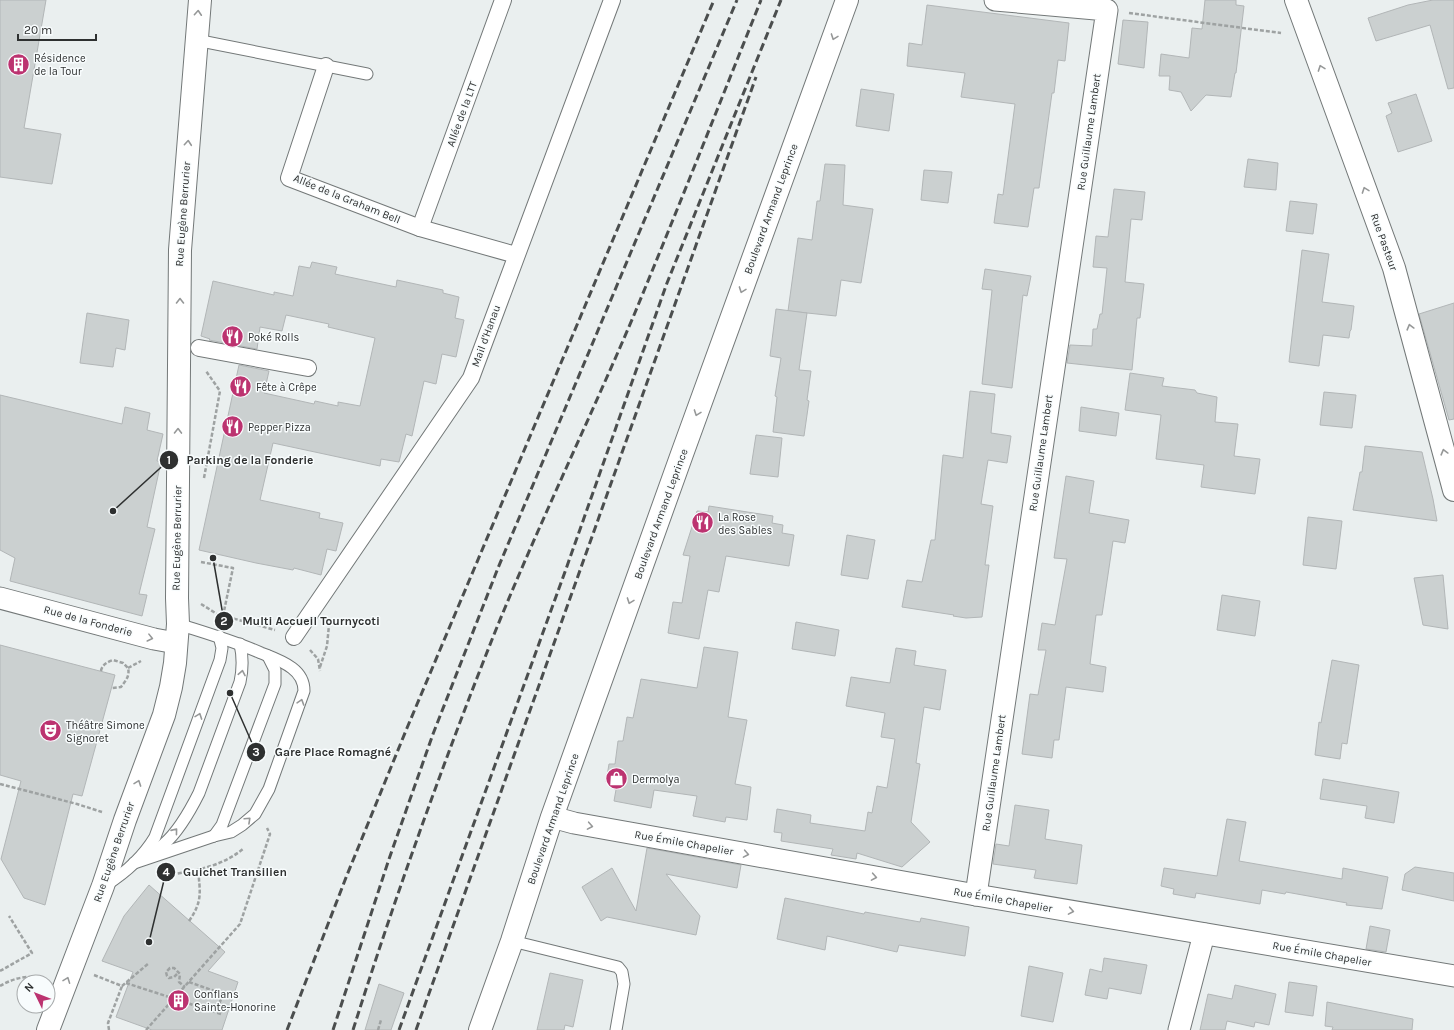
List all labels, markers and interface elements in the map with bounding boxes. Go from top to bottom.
one-way arrow [194,10,203,16]
scale bar [18,16,96,42]
text: 20 m [24,23,52,37]
one-way arrow [830,33,839,40]
building icon: Résidence de la Tour [5,51,31,77]
place label: Résidence de la Tour [34,52,86,78]
one-way arrow [1317,64,1325,71]
street label: Rue Guillaume Lambert [1074,73,1104,191]
street label: Allée de la LTT [444,79,480,148]
one-way arrow [184,140,193,146]
street label: Boulevard Armand Leprince [741,142,801,276]
street label: Rue Eugène Berrurier [173,161,193,267]
street label: Allée de la Graham Bell [292,172,402,226]
one-way arrow [1362,186,1370,193]
street label: Rue Pasteur [1368,212,1400,272]
one-way arrow [738,287,746,294]
one-way arrow [176,298,184,304]
street label: Mail d'Hanau [469,303,503,369]
one-way arrow [1406,323,1415,330]
restaurant icon: Poké Rolls [220,324,246,350]
place label: Poké Rolls [248,331,299,344]
restaurant icon: Fête à Crêpe [228,374,254,400]
place label: Fête à Crêpe [256,381,317,394]
street label: Rue Guillaume Lambert [1026,394,1056,512]
one-way arrow [694,409,702,416]
restaurant icon: Pepper Pizza [219,414,245,440]
place label: Pepper Pizza [248,421,311,434]
one-way arrow [174,428,182,434]
street label: Boulevard Armand Leprince [631,447,691,581]
callout: Parking de la Fonderie [159,448,322,472]
one-way arrow [1440,449,1449,456]
text: 1 [167,453,171,467]
text: Parking de la Fonderie [187,453,313,467]
street label: Rue Eugène Berrurier [170,485,184,591]
restaurant icon: La Rose des Sables [690,510,716,536]
place label: La Rose des Sables [718,511,773,537]
one-way arrow [626,597,634,604]
street label: Rue de la Fonderie [42,603,134,639]
callout: Multi Accueil Tournycoti [214,609,388,633]
text: 2 [220,614,228,628]
text: Multi Accueil Tournycoti [242,614,380,628]
one-way arrow [147,633,154,641]
one-way arrow [237,670,245,676]
one-way arrow [296,698,304,705]
one-way arrow [195,712,203,719]
street label: Rue Guillaume Lambert [979,714,1009,832]
theatre icon: Théâtre Simone Signoret [37,718,63,744]
place label: Théâtre Simone Signoret [66,719,145,745]
callout: Gare Place Romagné [246,740,399,764]
text: 3 [252,745,260,759]
text: Gare Place Romagné [275,745,391,759]
street label: Boulevard Armand Leprince [524,751,582,886]
shop icon: Dermolya [604,766,630,792]
place label: Dermolya [632,773,679,786]
one-way arrow [134,780,142,787]
street label: Rue Eugène Berrurier [91,800,137,904]
one-way arrow [244,817,251,824]
one-way arrow [587,821,593,830]
street label: Rue Émile Chapelier [634,826,735,858]
one-way arrow [171,828,178,835]
one-way arrow [743,849,749,858]
callout: Guichet Transilien [156,860,295,884]
text: 4 [162,865,170,879]
text: Guichet Transilien [183,865,287,879]
one-way arrow [871,872,877,881]
street label: Rue Émile Chapelier [953,883,1054,915]
one-way arrow [1068,906,1074,915]
street label: Rue Émile Chapelier [1272,937,1373,969]
north arrow [16,974,56,1014]
one-way arrow [62,977,70,984]
text: N [22,980,36,995]
building icon: Conflans Sainte-Honorine [165,987,191,1013]
place label: Conflans Sainte-Honorine [194,988,276,1014]

